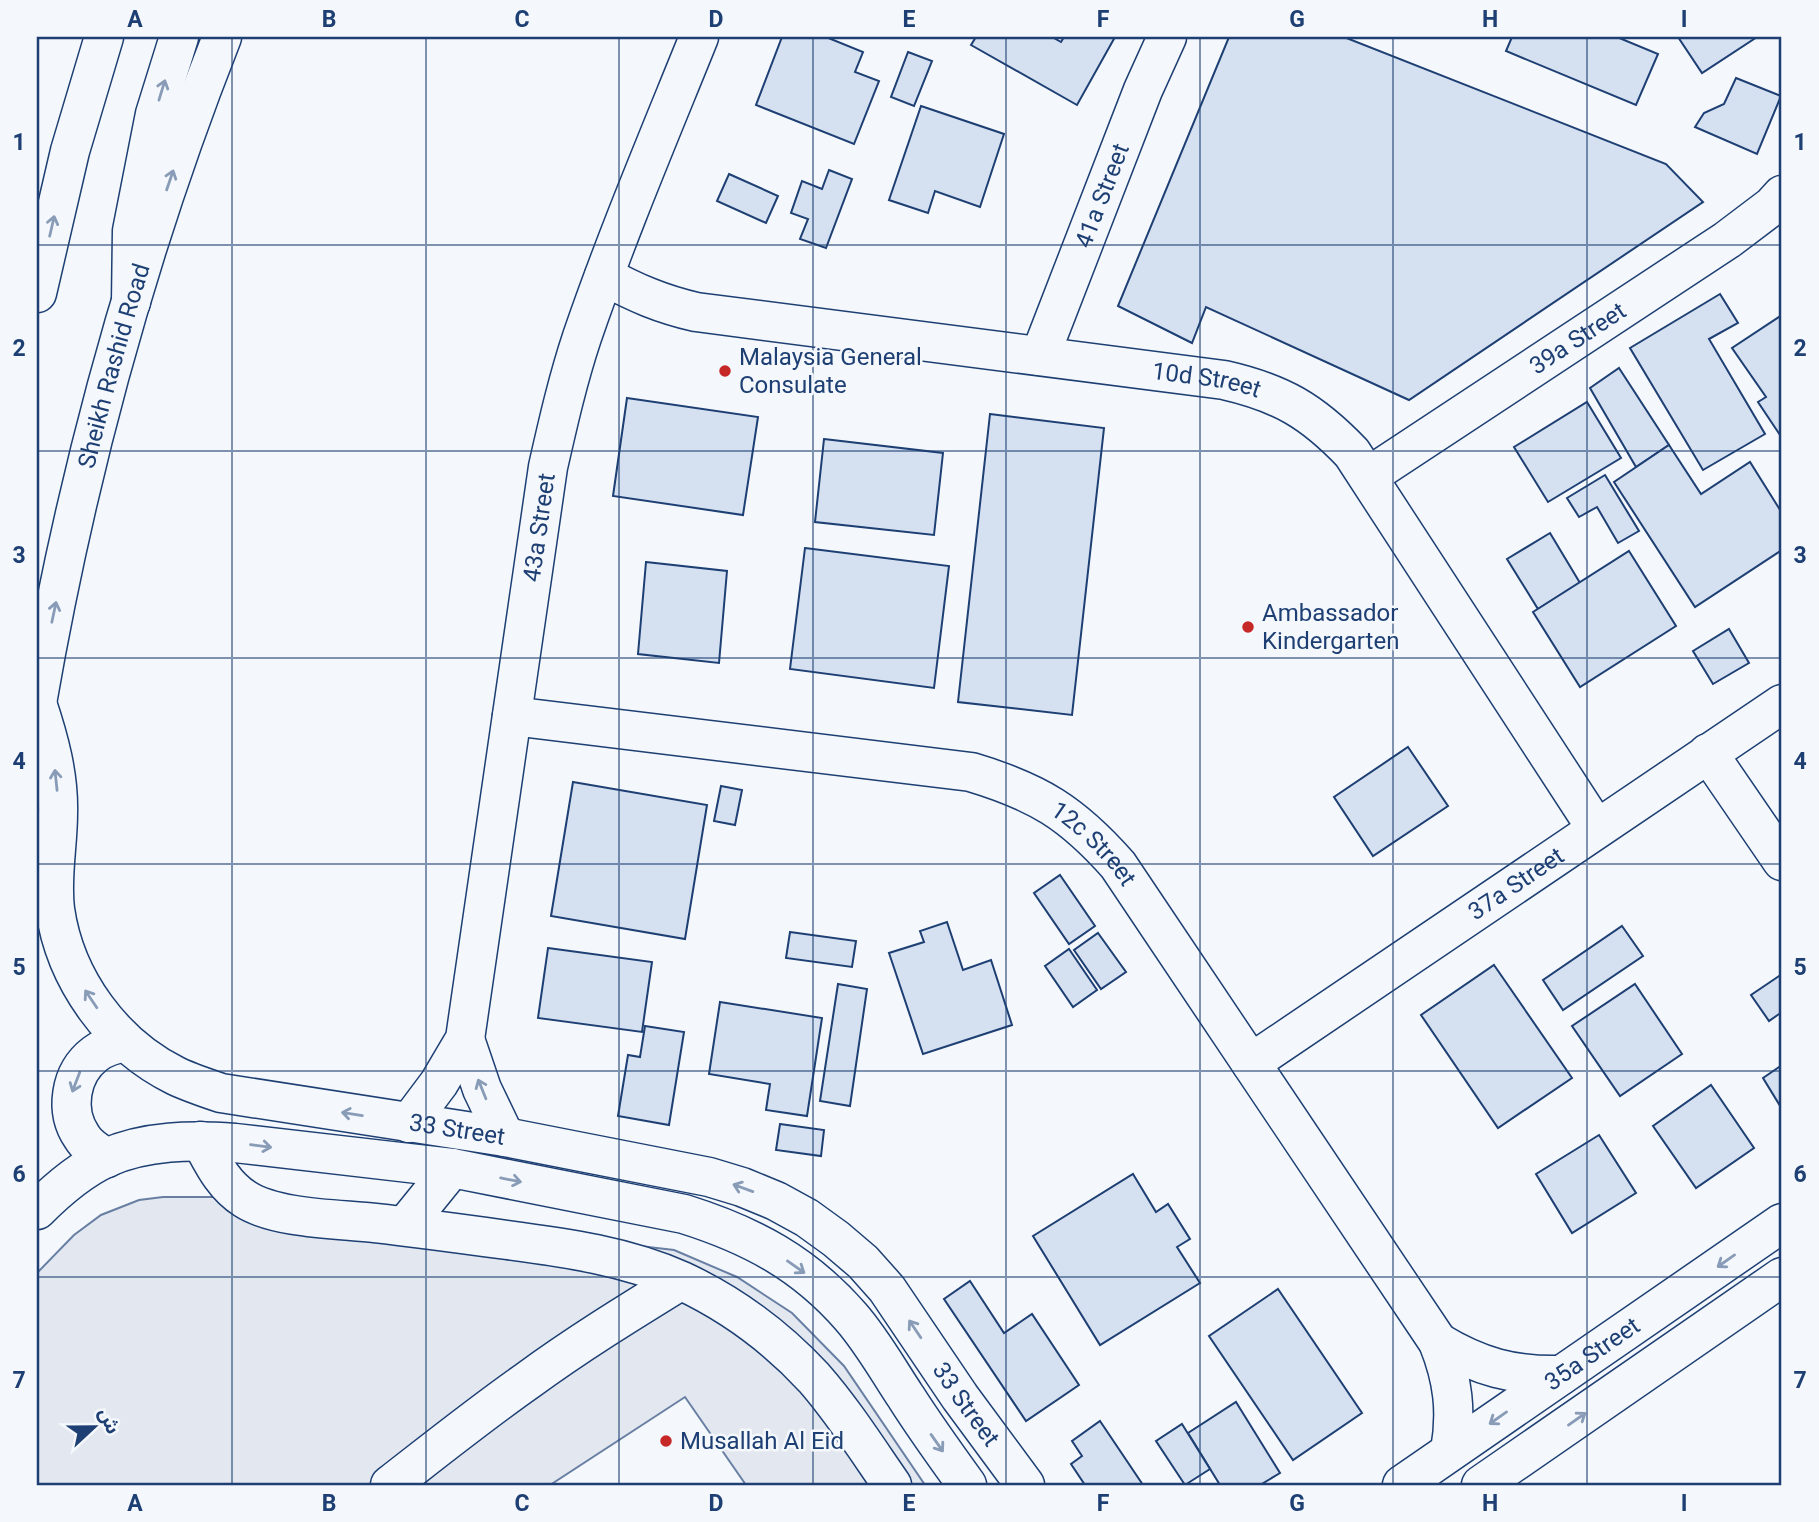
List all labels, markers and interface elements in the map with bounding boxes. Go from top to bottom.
text: A [127,6,143,33]
text: B [322,6,336,33]
text: C [514,6,530,33]
text: D [709,6,723,33]
text: E [903,6,916,33]
text: F [1097,6,1110,33]
text: G [1289,6,1305,33]
text: H [1482,6,1498,33]
text: I [1681,6,1687,33]
one-way arrow [157,80,170,102]
text: 1 [12,129,26,156]
text: 1 [1793,129,1807,156]
street label: 41a Street [1069,139,1135,252]
one-way arrow [165,169,177,191]
one-way arrow [46,215,59,238]
street label: Sheikh Rashid Road [72,260,156,471]
street label: 39a Street [1524,297,1631,380]
text: 2 [12,335,26,362]
text: 2 [1793,335,1807,362]
place label: Malaysia General Consulate [739,343,922,399]
street label: 10d Street [1150,357,1265,403]
marker: Malaysia General Consulate [717,363,733,379]
street label: 43a Street [518,471,561,584]
text: 3 [12,542,26,569]
text: 3 [1793,542,1807,569]
place label: Ambassador Kindergarten [1262,599,1399,655]
one-way arrow [48,601,62,624]
marker: Ambassador Kindergarten [1240,619,1256,635]
text: 4 [12,748,26,775]
text: 4 [1793,748,1807,775]
one-way arrow [49,769,62,792]
street label: 12c Street [1046,796,1142,891]
street label: 37a Street [1463,841,1569,926]
text: 5 [12,954,26,981]
text: 5 [1793,954,1807,981]
one-way arrow [83,990,97,1010]
one-way arrow [69,1071,81,1093]
one-way arrow [474,1079,487,1101]
one-way arrow [341,1107,363,1120]
street label: 33 Street [407,1108,507,1151]
one-way arrow [249,1139,272,1152]
text: 6 [12,1161,26,1188]
text: 6 [1793,1161,1807,1188]
one-way arrow [499,1173,522,1187]
one-way arrow [733,1181,755,1193]
one-way arrow [1716,1254,1736,1268]
one-way arrow [786,1260,805,1274]
street label: 35a Street [1539,1311,1645,1396]
one-way arrow [908,1320,922,1340]
street label: 33 Street [927,1357,1006,1452]
text: 7 [12,1367,26,1394]
text: 7 [1793,1367,1807,1394]
north arrow [60,1392,130,1462]
text: ش [94,1404,125,1437]
one-way arrow [1489,1411,1508,1425]
one-way arrow [1567,1412,1586,1426]
place label: Musallah Al Eid [680,1427,844,1455]
marker: Musallah Al Eid [658,1433,674,1449]
one-way arrow [930,1433,944,1452]
text: A [127,1490,143,1517]
text: B [322,1490,336,1517]
text: C [514,1490,530,1517]
text: D [709,1490,723,1517]
text: E [903,1490,916,1517]
text: F [1097,1490,1110,1517]
text: G [1289,1490,1305,1517]
text: H [1482,1490,1498,1517]
text: I [1681,1490,1687,1517]

